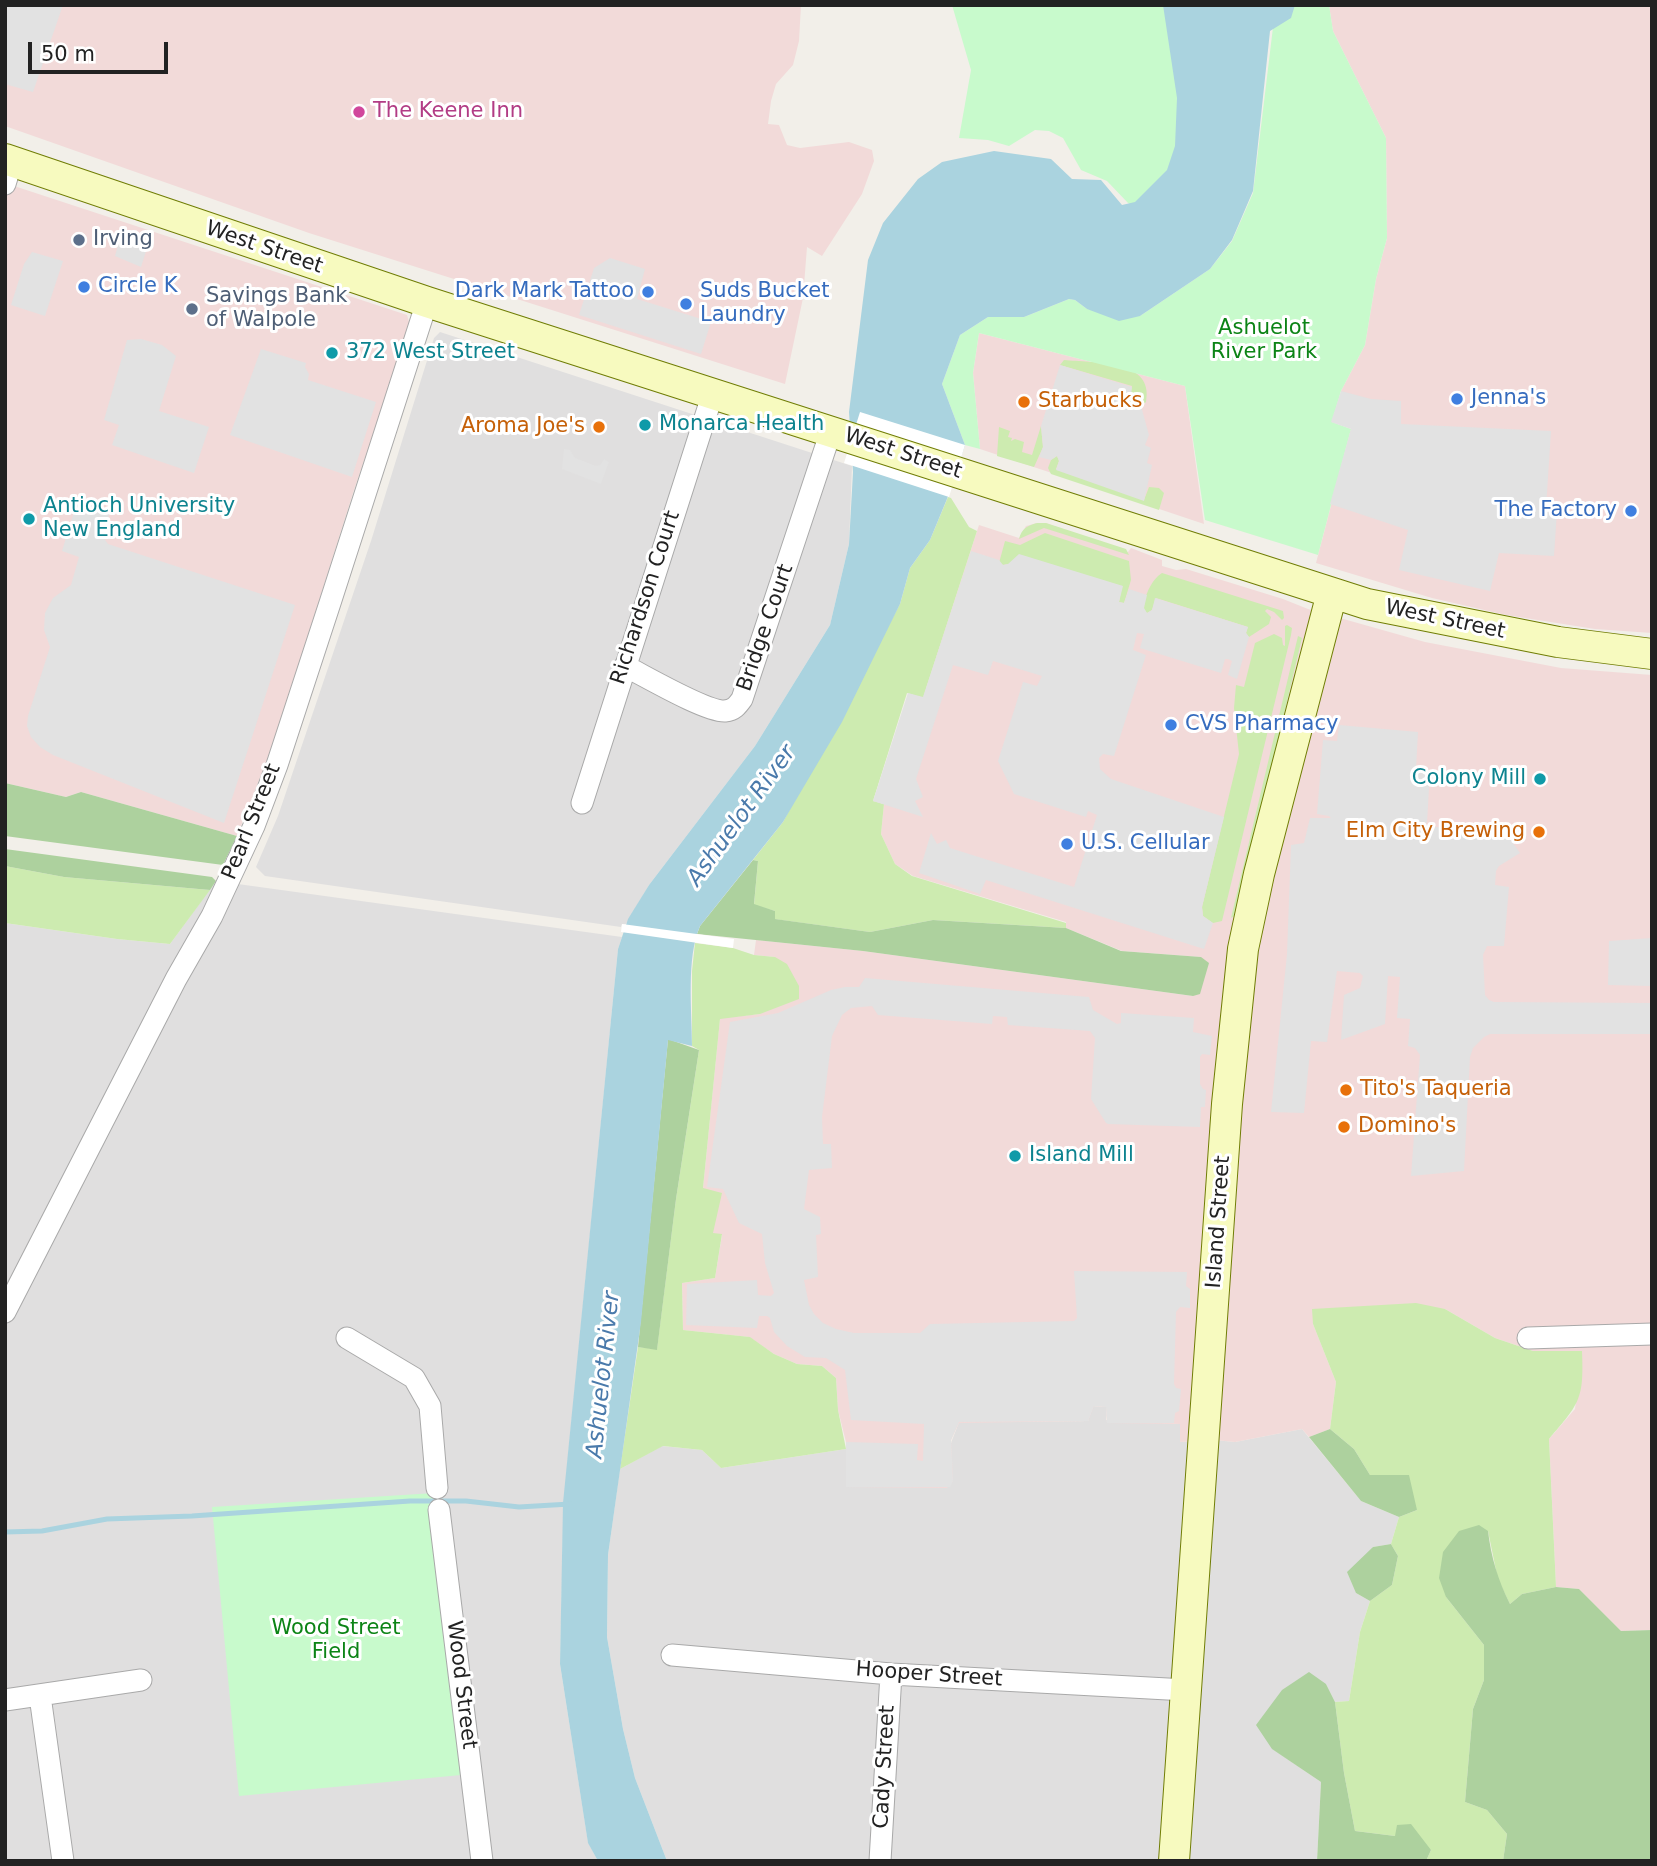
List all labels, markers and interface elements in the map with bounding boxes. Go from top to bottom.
scale bar [32,28,172,72]
text: 50 m [41,42,95,66]
place label: The Keene Inn [373,99,523,125]
marker: The Keene Inn [351,104,367,120]
street label: West Street [202,216,326,280]
place label: Irving [93,227,153,253]
marker: Irving [71,232,87,248]
place label: Circle K [98,274,177,300]
marker: Circle K [76,279,92,295]
place label: Dark Mark Tattoo [455,279,634,305]
place label: Suds Bucket Laundry [700,279,829,329]
place label: Savings Bank of Walpole [206,284,347,334]
marker: Dark Mark Tattoo [640,284,656,300]
marker: Suds Bucket Laundry [678,296,694,312]
marker: Savings Bank of Walpole [184,301,200,317]
park label: Ashuelot River Park [1211,316,1317,366]
place label: 372 West Street [346,340,515,366]
marker: 372 West Street [324,345,340,361]
place label: Jenna's [1471,386,1546,412]
place label: Starbucks [1038,389,1142,415]
marker: Jenna's [1449,391,1465,407]
marker: Starbucks [1016,394,1032,410]
place label: Monarca Health [659,412,824,438]
place label: Aroma Joe's [461,414,585,440]
marker: Monarca Health [637,417,653,433]
marker: Aroma Joe's [591,419,607,435]
street label: West Street [841,423,965,485]
place label: Antioch University New England [43,494,235,544]
place label: The Factory [1495,498,1617,524]
marker: The Factory [1623,503,1639,519]
street label: Richardson Court [606,508,686,688]
marker: Antioch University New England [21,511,37,527]
street label: Bridge Court [732,561,800,695]
street label: West Street [1383,595,1507,645]
place label: CVS Pharmacy [1185,712,1338,738]
marker: CVS Pharmacy [1163,717,1179,733]
water label: Ashuelot River [682,740,802,892]
street label: Pearl Street [217,760,287,884]
place label: Colony Mill [1412,766,1526,792]
marker: Colony Mill [1532,771,1548,787]
place label: Elm City Brewing [1346,819,1525,845]
marker: Elm City Brewing [1531,824,1547,840]
place label: U.S. Cellular [1081,831,1210,857]
marker: U.S. Cellular [1059,836,1075,852]
place label: Tito's Taqueria [1360,1077,1512,1103]
marker: Tito's Taqueria [1338,1082,1354,1098]
place label: Domino's [1358,1114,1456,1140]
marker: Domino's [1336,1119,1352,1135]
place label: Island Mill [1029,1143,1134,1169]
marker: Island Mill [1007,1148,1023,1164]
street label: Island Street [1202,1155,1236,1289]
water label: Ashuelot River [582,1290,626,1460]
park label: Wood Street Field [271,1616,401,1666]
street label: Wood Street [441,1619,481,1751]
street label: Hooper Street [855,1657,1003,1693]
street label: Cady Street [869,1705,901,1829]

